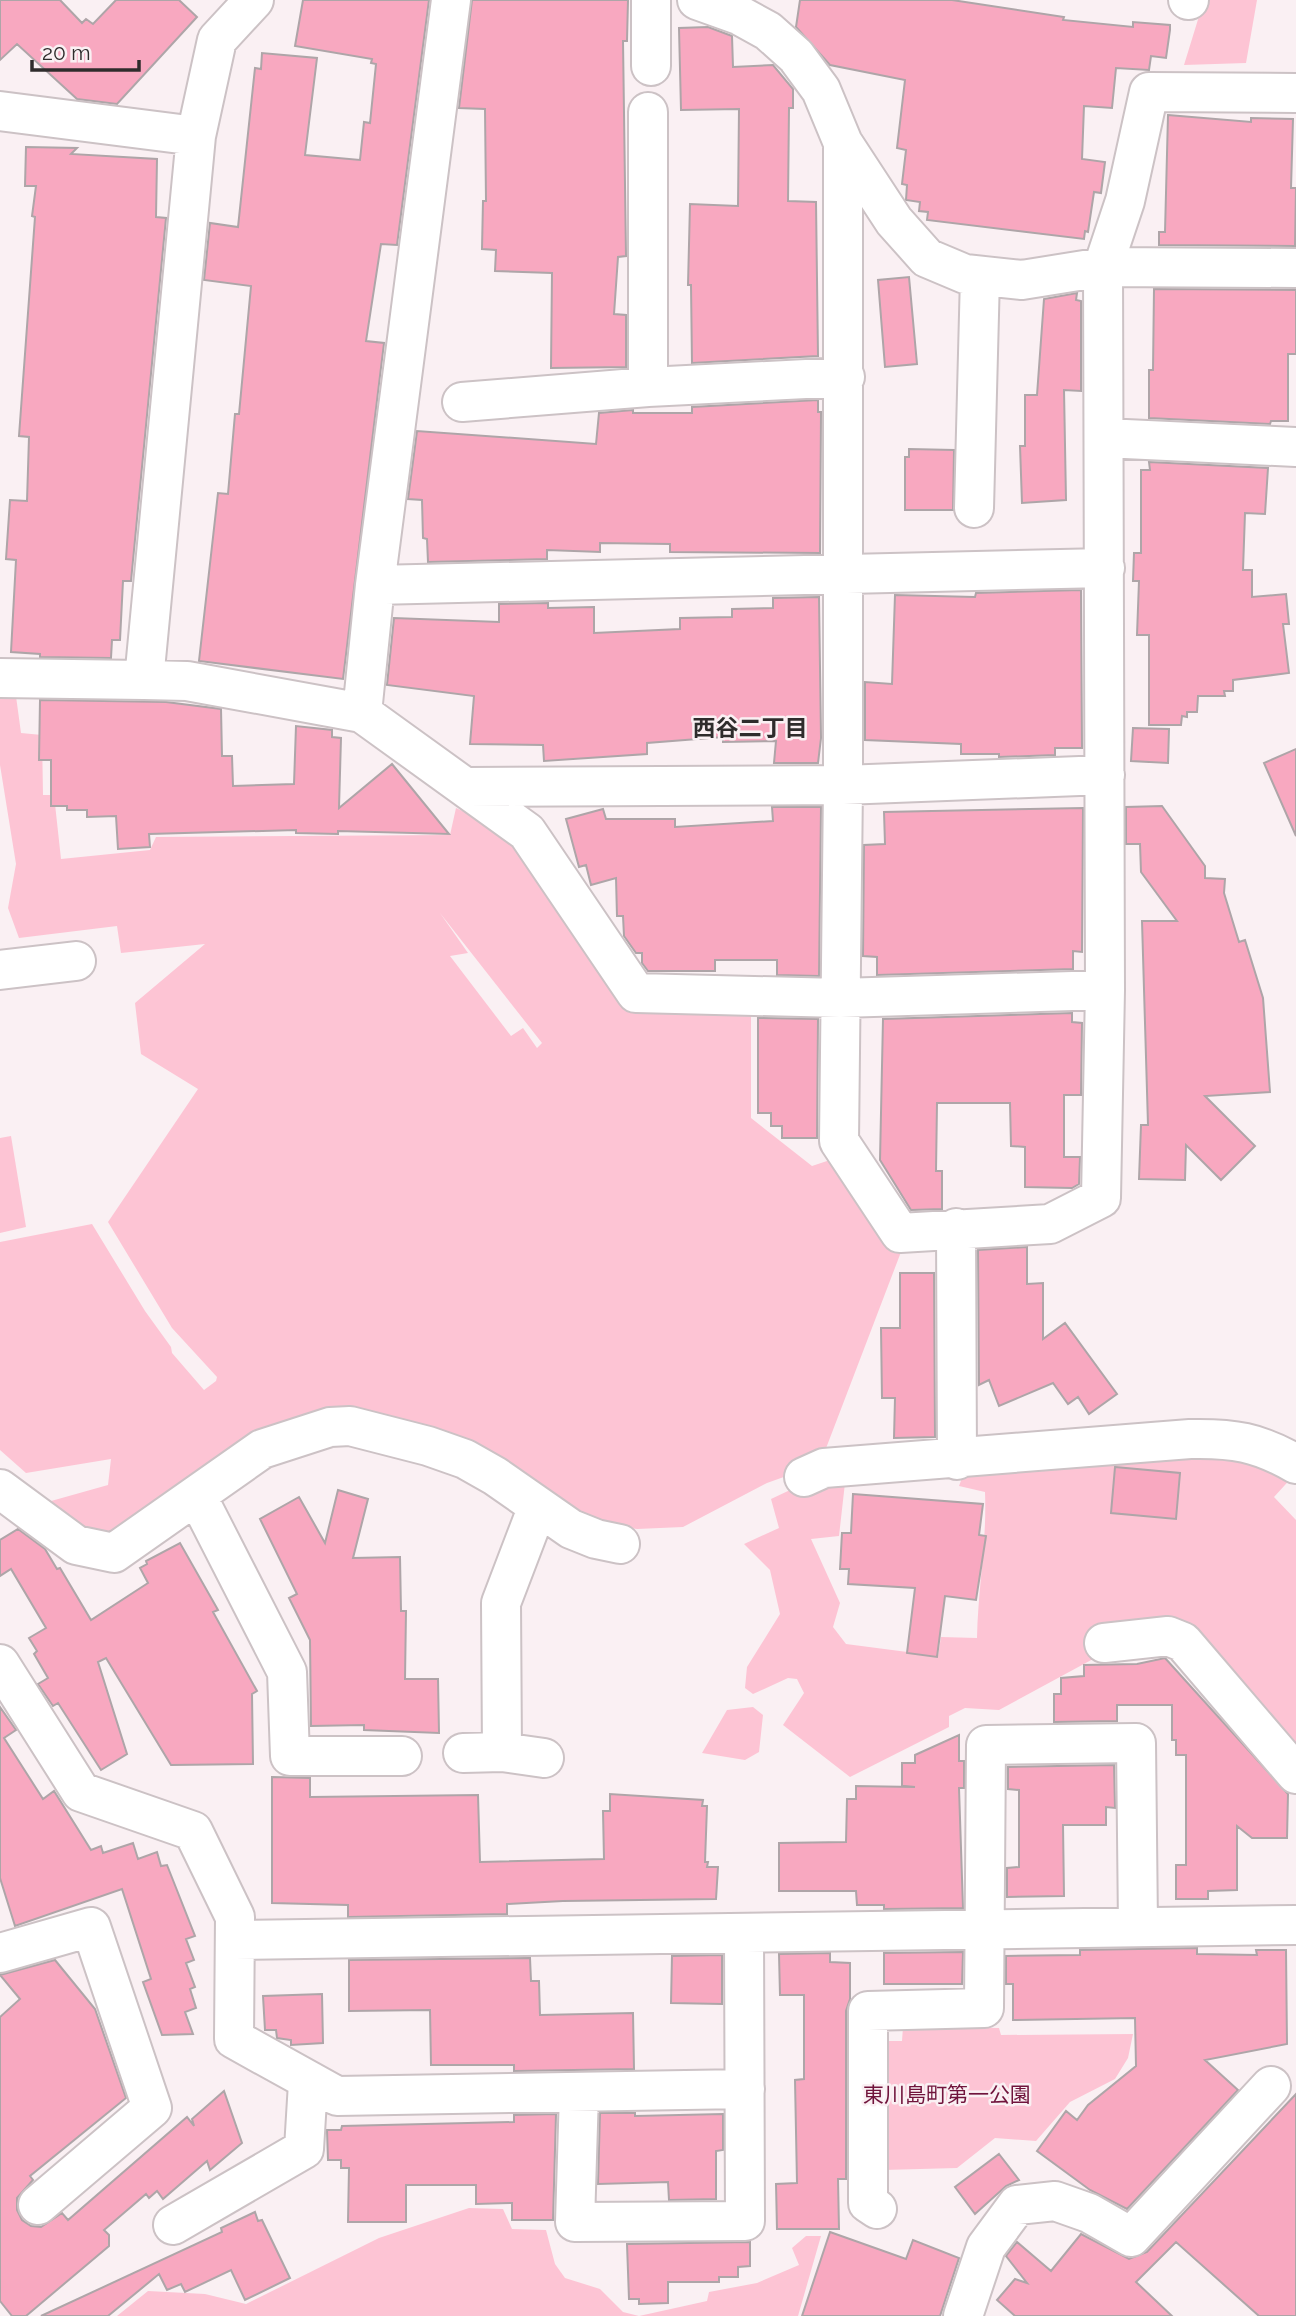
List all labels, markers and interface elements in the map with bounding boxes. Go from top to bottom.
scale bar [32,28,138,72]
text: 20 m [42,40,90,65]
district label: 西谷二丁目 [693,714,808,741]
park label: 東川島町第一公園 [863,2082,1031,2107]

